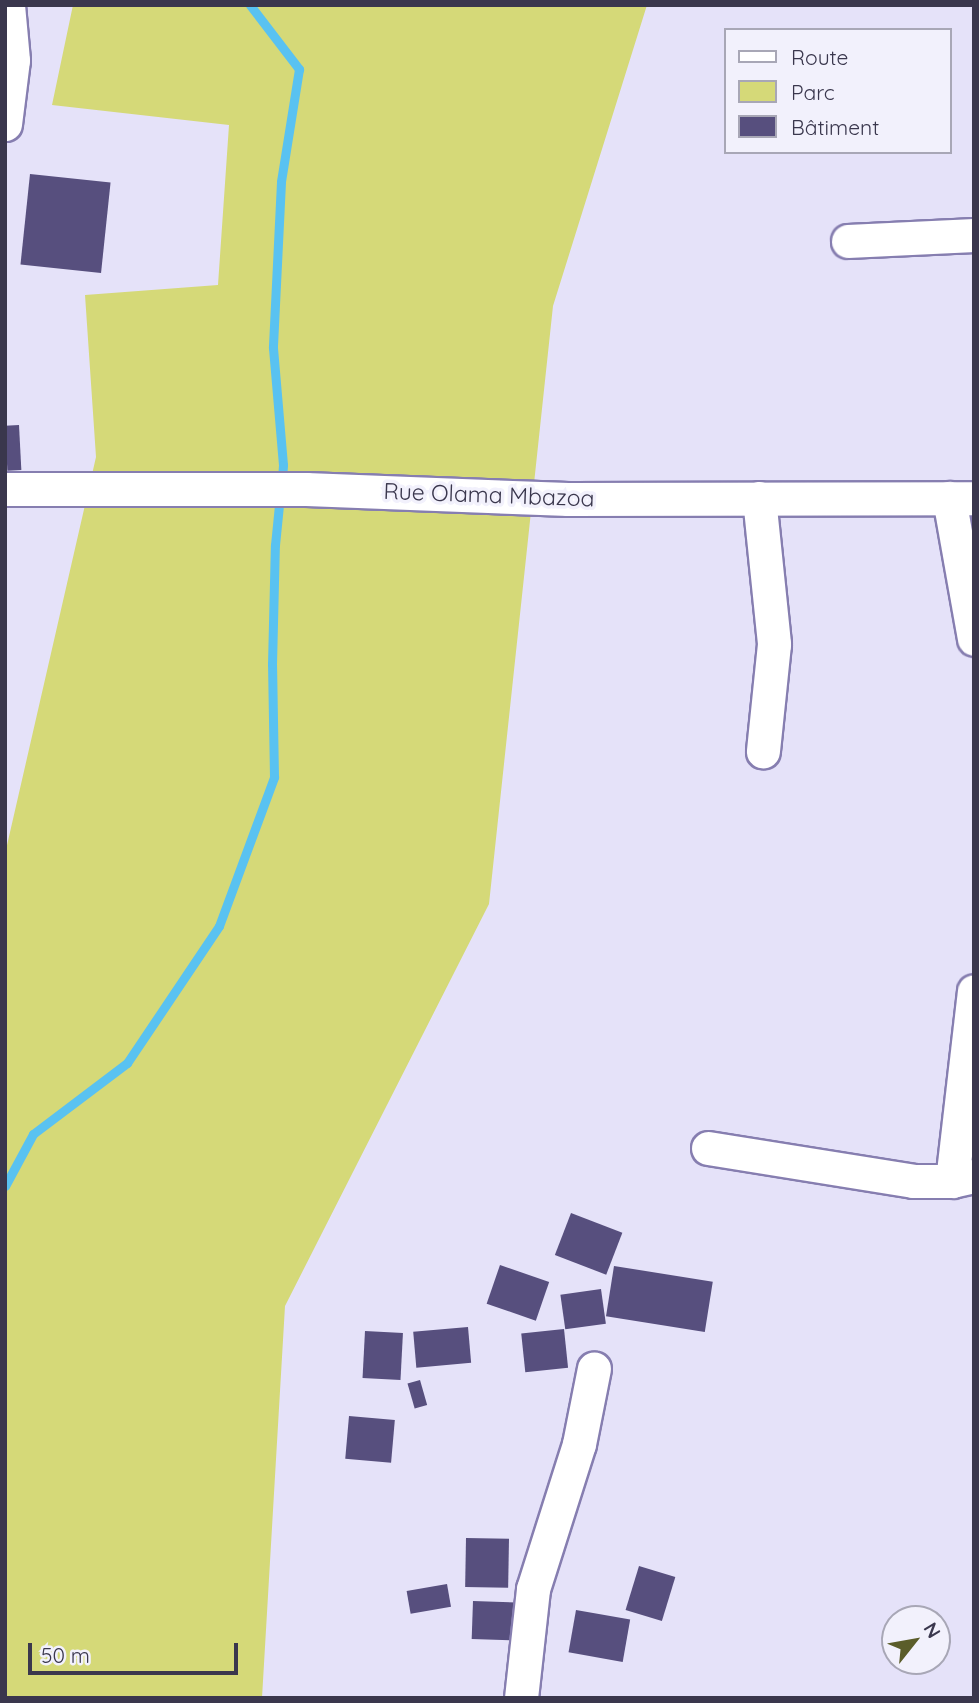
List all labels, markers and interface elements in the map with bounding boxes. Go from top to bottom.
legend [724,28,951,154]
text: Route [791,44,848,70]
text: Parc [791,79,835,105]
text: Bâtiment [791,114,879,140]
street label: Rue Olama Mbazoa [383,478,595,512]
north arrow [881,1605,951,1675]
text: N [918,1618,946,1642]
scale bar [32,1630,242,1674]
text: 50 m [41,1642,90,1668]

